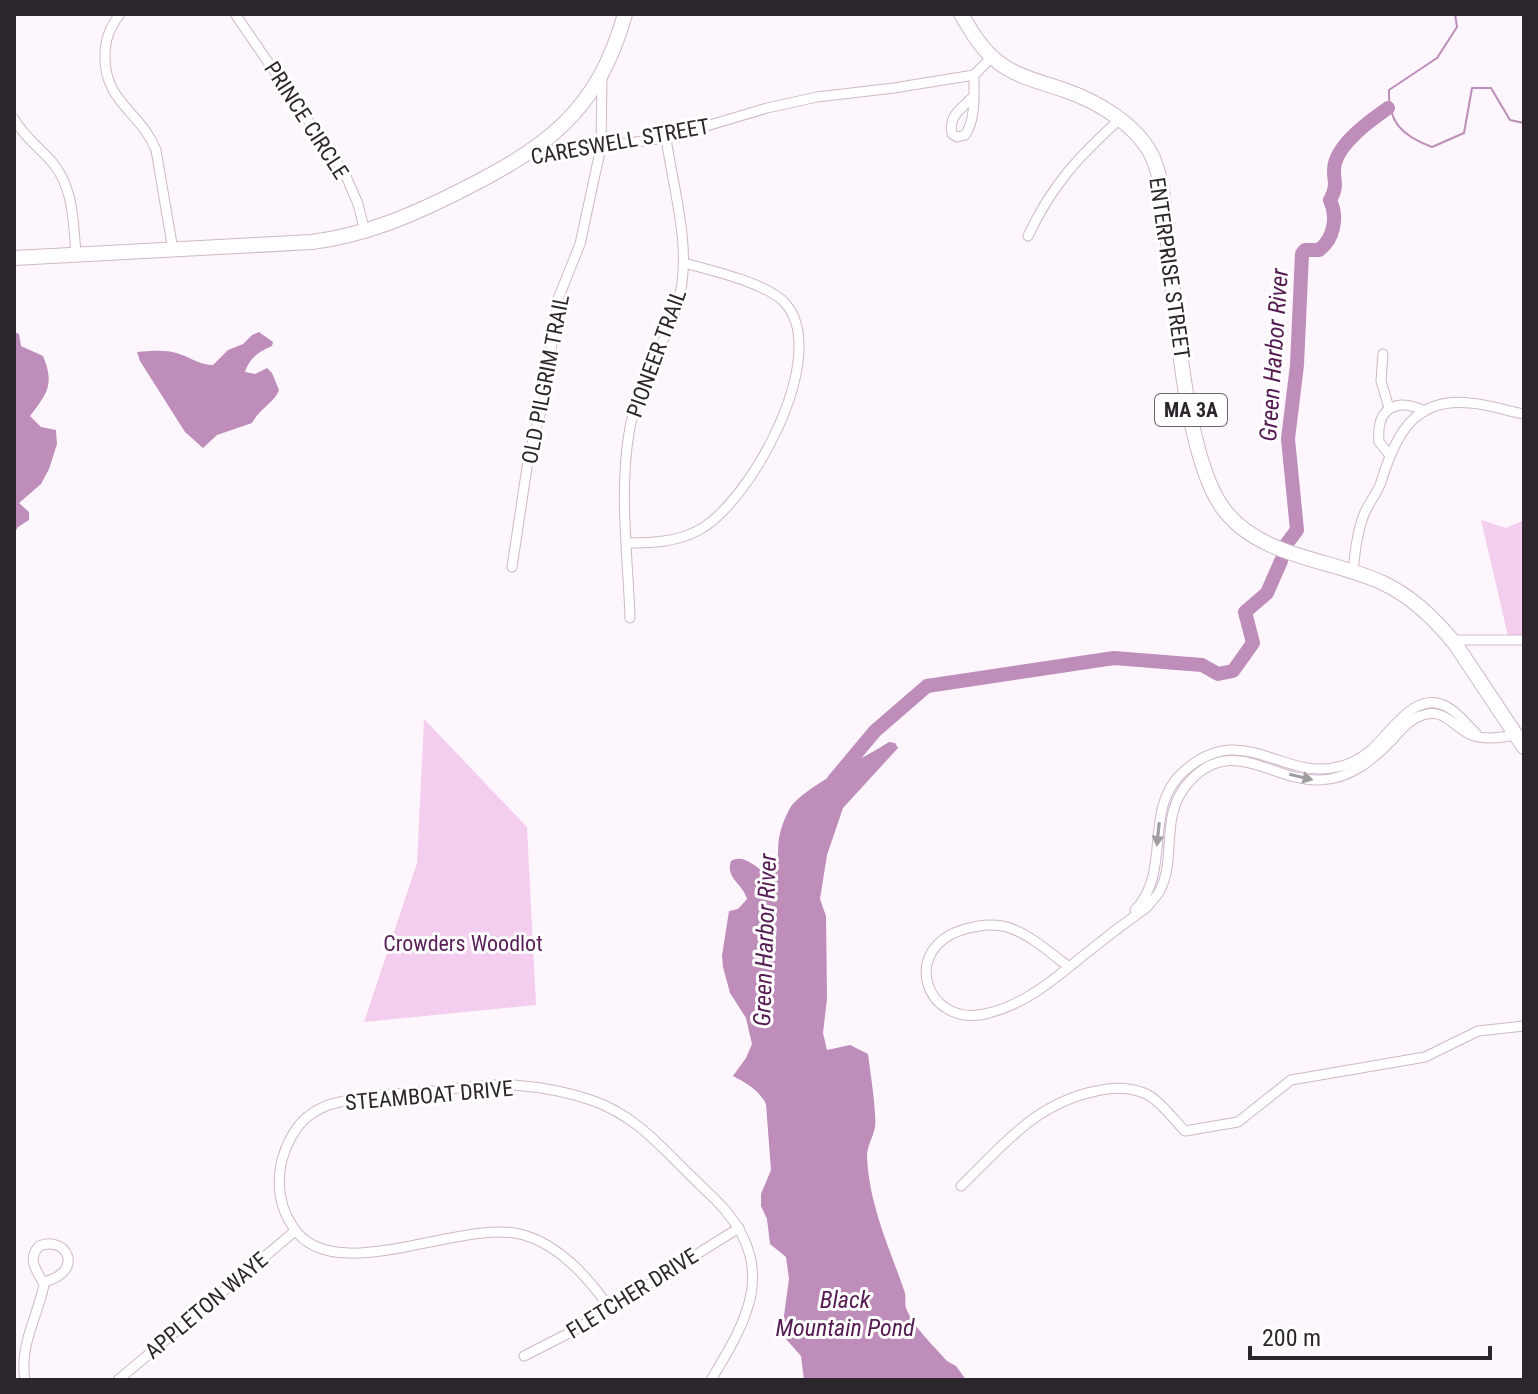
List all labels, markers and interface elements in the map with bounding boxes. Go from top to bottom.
street label: PRINCE CIRCLE [259,57,354,184]
street label: CARESWELL STREET [529,113,711,170]
street label: ENTERPRISE STREET [1144,176,1195,360]
water label: Green Harbor River [1254,267,1294,442]
street label: PIONEER TRAIL [622,286,691,421]
street label: OLD PILGRIM TRAIL [517,292,574,466]
road number: MA 3A [1155,394,1227,426]
one-way arrow [1288,771,1313,784]
one-way arrow [1152,822,1165,847]
water label: Green Harbor River [748,852,782,1027]
park label: Crowders Woodlot [383,931,543,956]
street label: STEAMBOAT DRIVE [344,1076,514,1115]
street label: FLETCHER DRIVE [562,1243,703,1344]
street label: APPLETON WAYE [140,1247,273,1364]
water label: Black Mountain Pond [775,1286,915,1342]
scale bar [1250,1310,1490,1360]
text: 200 m [1262,1324,1321,1352]

